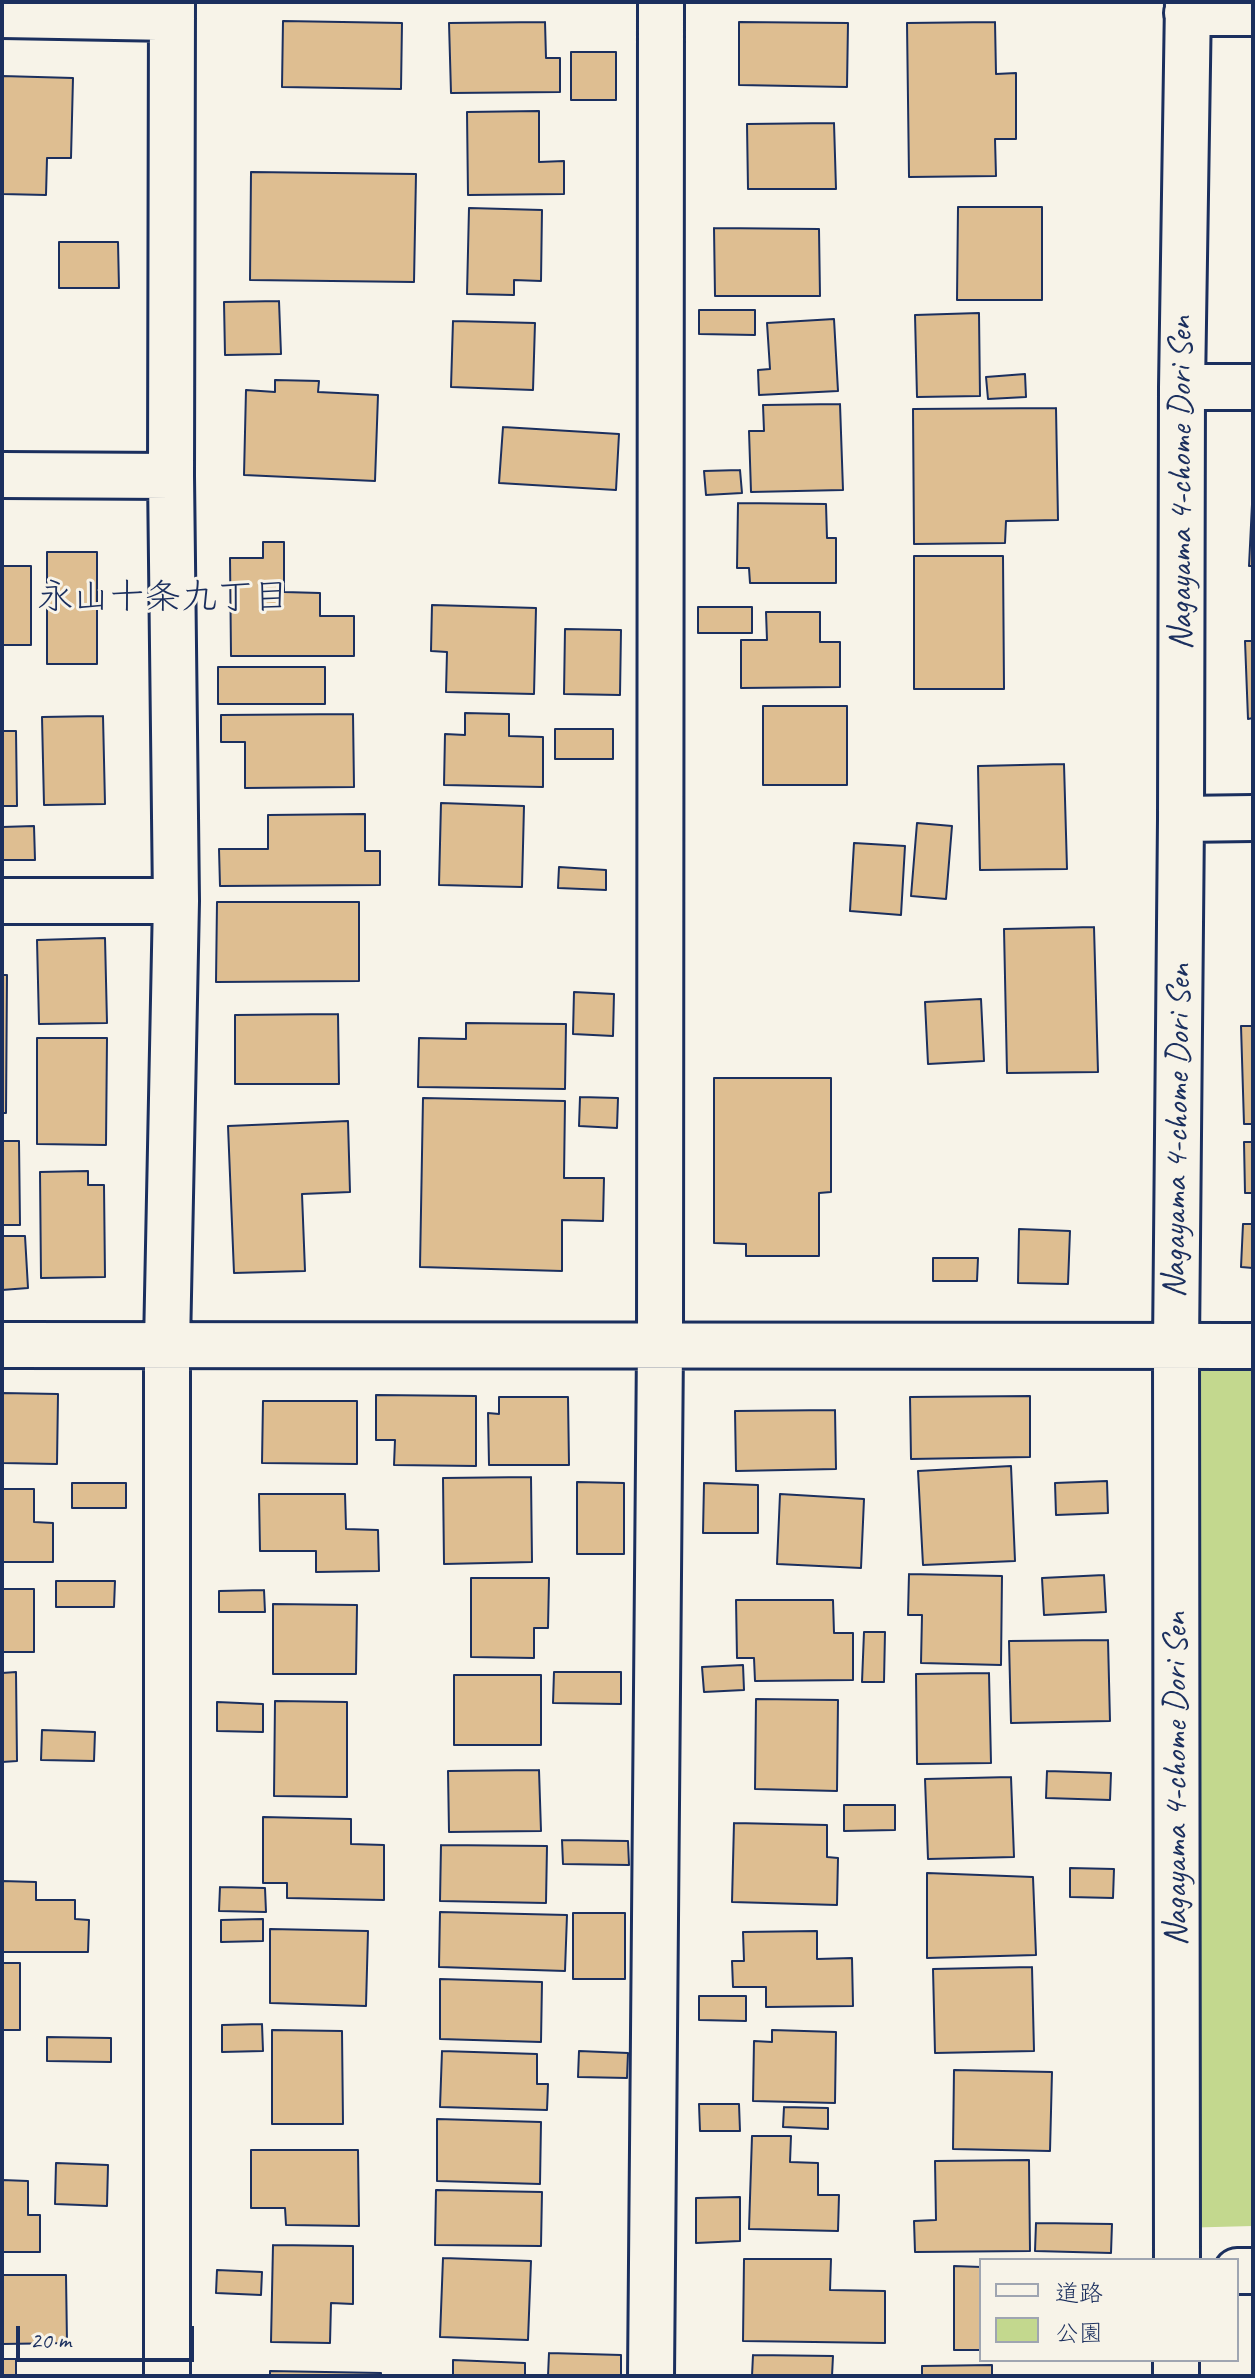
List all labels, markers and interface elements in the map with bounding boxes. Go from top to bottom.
street label: Nagayama 4-chome Dori Sen [1162,316,1202,650]
district label: 永山十条九丁目 [37,577,289,621]
street label: Nagayama 4-chome Dori Sen [1155,964,1201,1298]
street label: Nagayama 4-chome Dori Sen [1157,1612,1197,1946]
legend [979,2258,1239,2362]
text: 道路 [1055,2278,1103,2308]
scale bar [20,2310,198,2360]
text: 公園 [1055,2318,1103,2348]
text: 20 m [30,2325,71,2355]

